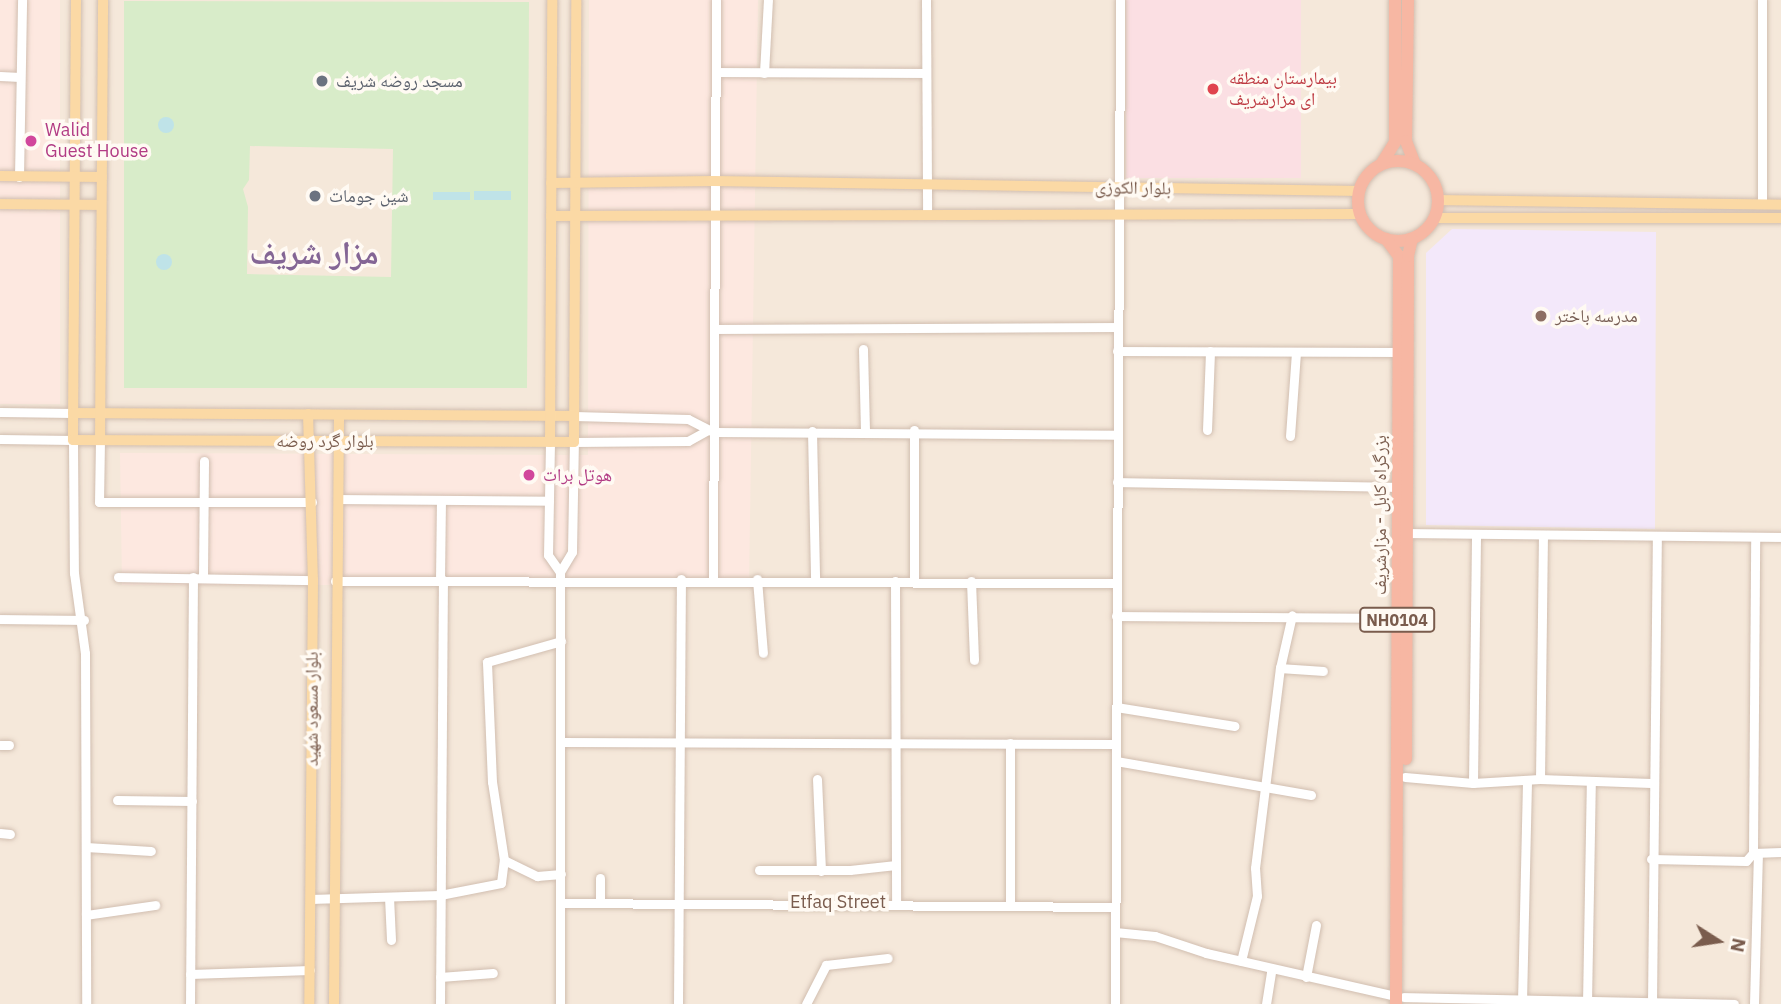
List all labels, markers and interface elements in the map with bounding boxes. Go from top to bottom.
place label: بیمارستان منطقه ای مزارشریف [1229,68,1337,110]
place label: مسجد روضه شریف [336,70,463,92]
marker: مسجد روضه شریف [314,73,330,89]
marker: بیمارستان منطقه ای مزارشریف [1203,79,1223,99]
place label: Walid Guest House [45,120,148,162]
marker: Walid Guest House [23,133,39,149]
street label: بلوار الکوزی [1095,177,1171,199]
place label: شین جومات [329,185,409,207]
marker: شین جومات [307,188,323,204]
district label: مزار شريف [249,233,379,271]
place label: مدرسه باختر [1555,305,1638,327]
marker: مدرسه باختر [1533,308,1549,324]
street label: بلوار گرد روضه [276,430,374,452]
street label: بزرگراه کابل - مزارشریف [1369,435,1391,595]
place label: هوتل برات [543,464,612,486]
marker: هوتل برات [521,467,537,483]
road number: NH0104 [1358,608,1436,632]
street label: بلوار مسعود شهید [301,652,323,766]
street label: Etfaq Street [790,891,886,913]
north arrow [1683,906,1753,976]
text: N [1725,936,1752,955]

